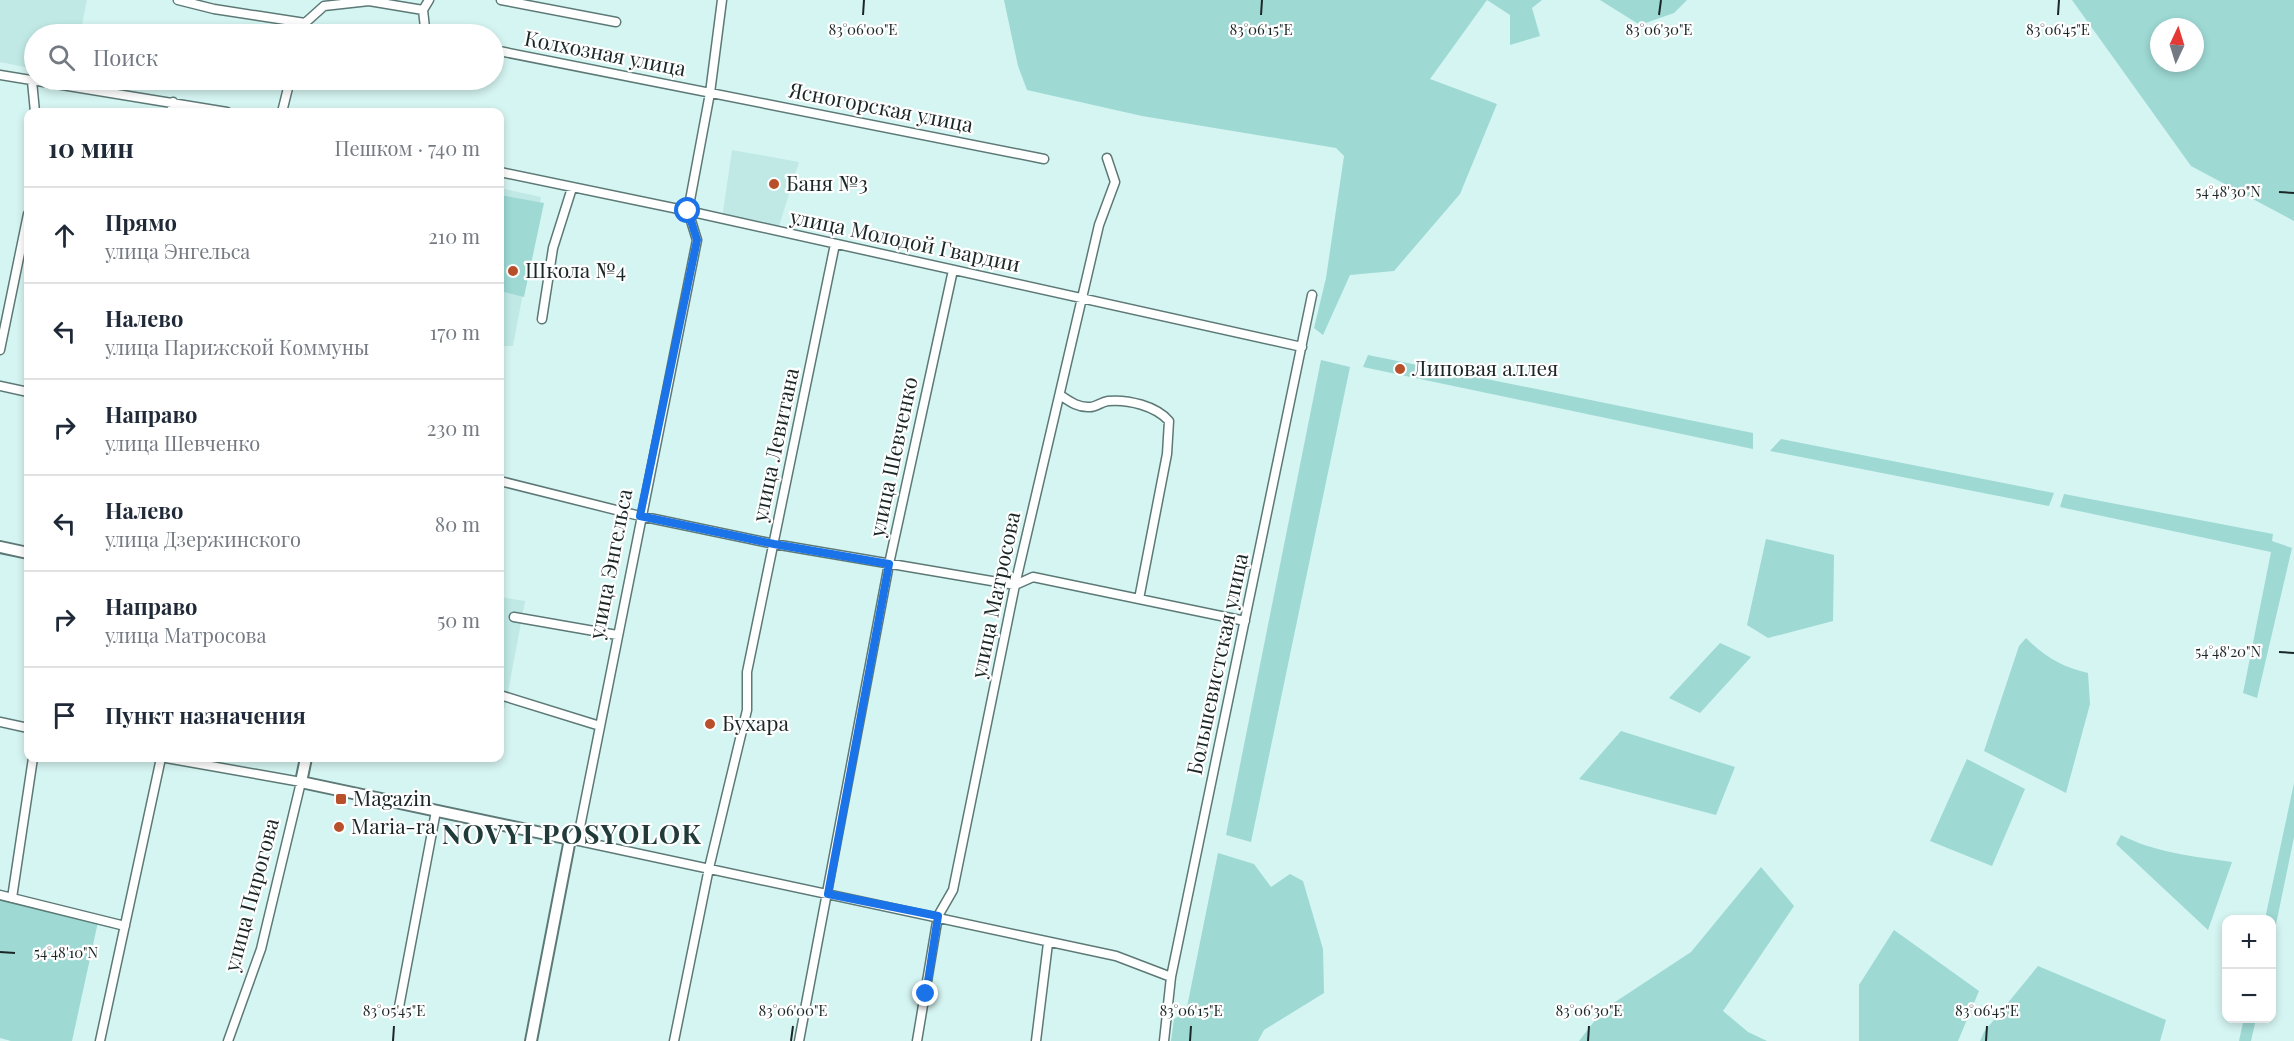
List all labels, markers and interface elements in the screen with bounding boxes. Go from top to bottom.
north arrow [2150,18,2204,72]
text: 83°06'00"E [828,19,898,39]
text: 83°06'15"E [1229,19,1293,39]
text: 83°06'30"E [1625,19,1693,39]
text: 83°06'45"E [2026,19,2090,39]
street label: Колхозная улица [522,23,689,82]
search box [24,24,504,90]
icon: search [45,41,78,74]
text: Поиск [93,42,158,72]
street label: Ясногорская улица [786,74,976,138]
text: 10 мин [48,130,134,165]
text: Пешком · 740 m [335,134,480,161]
place label: Баня №3 [786,168,868,196]
marker: Баня №3 [767,177,781,191]
text: 54°48'30"N [2195,181,2261,201]
route start [674,197,700,223]
street label: улица Молодой Гвардии [787,201,1023,277]
text: Прямо [105,207,177,237]
icon: ahead [48,219,81,252]
text: 210 m [428,222,480,249]
text: улица Энгельса [105,237,250,264]
place label: Школа №4 [525,255,626,283]
marker: Школа №4 [506,264,520,278]
text: Налево [105,303,183,333]
icon: left [48,315,81,348]
text: 170 m [430,318,480,345]
text: улица Парижской Коммуны [105,333,369,360]
place label: Липовая аллея [1411,353,1558,381]
marker: Липовая аллея [1393,362,1407,376]
street label: улица Левитана [744,365,804,525]
street label: улица Шевченко [861,374,923,540]
text: Направо [105,399,198,429]
icon: right [48,411,81,444]
text: 230 m [427,414,480,441]
text: улица Шевченко [105,429,260,456]
street label: улица Энгельса [581,486,637,642]
text: Налево [105,495,183,525]
icon: left [48,507,81,540]
street label: улица Матросова [963,508,1025,681]
text: 80 m [435,510,480,537]
text: улица Дзержинского [105,525,301,552]
street label: Большевистская улица [1179,550,1253,777]
text: Направо [105,591,198,621]
icon: right [48,603,81,636]
text: 50 m [437,606,480,633]
text: улица Матросова [105,621,266,648]
text: 54°48'20"N [2195,641,2261,661]
icon: arrive [48,699,81,732]
text: Пункт назначения [105,700,306,730]
place label: Бухара [722,708,790,736]
marker: Бухара [703,717,717,731]
place label: Magazin [353,783,432,811]
marker: Magazin [334,792,348,806]
place label: Maria-ra [351,811,436,839]
street label: улица Пирогова [216,814,284,975]
district label: NOVYI POSYOLOK [442,815,702,851]
marker: Maria-ra [332,820,346,834]
map controls [2222,915,2276,1023]
button: + [2222,915,2276,969]
text: 54°48'10"N [34,942,99,962]
button: − [2222,969,2276,1023]
route end [912,980,938,1006]
text: 83°05'45"E [363,1000,425,1020]
text: 83°06'00"E [758,1000,828,1020]
text: 83°06'15"E [1159,1000,1223,1020]
text: 83°06'30"E [1555,1000,1623,1020]
text: 83°06'45"E [1955,1000,2019,1020]

